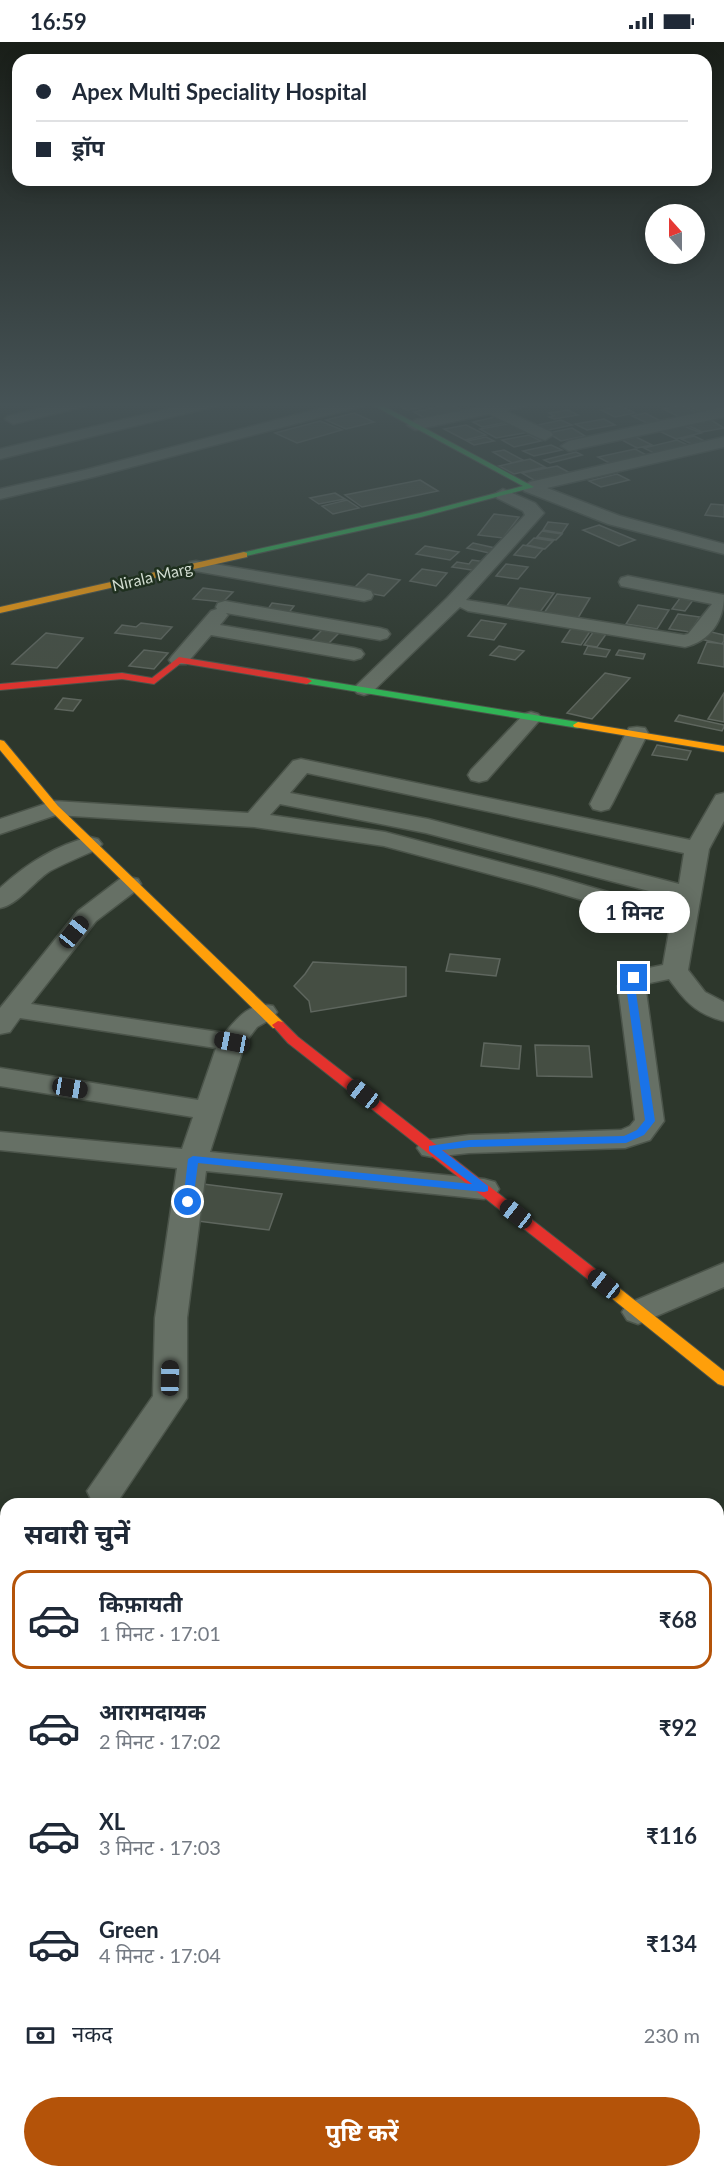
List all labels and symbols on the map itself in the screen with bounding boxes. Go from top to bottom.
north arrow [645,204,705,264]
street label: Nirala Marg [110,558,194,594]
callout: 1 मिनट [578,891,690,933]
car [56,912,92,952]
route end [620,964,647,991]
car [213,1030,251,1054]
car [51,1076,89,1100]
car [343,1076,383,1112]
route start [174,1188,201,1215]
car [496,1196,536,1232]
car [584,1266,624,1302]
car [161,1360,179,1396]

